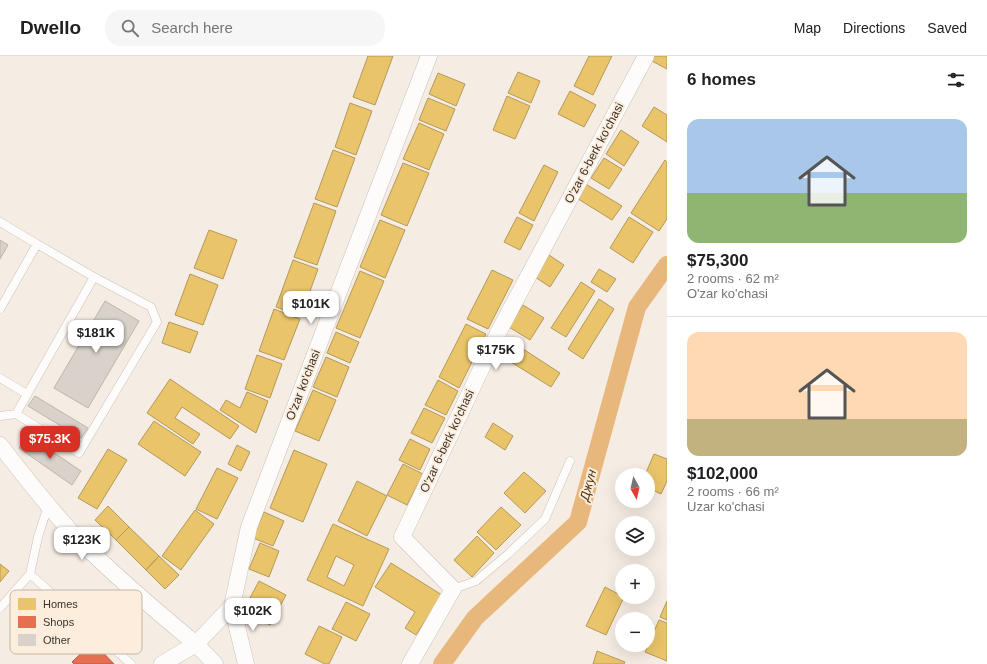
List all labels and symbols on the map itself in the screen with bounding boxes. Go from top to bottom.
street label: O'zar 6-berk ko'chasi [562,100,626,206]
pin: $101K [283,291,339,325]
pin: $181K [68,320,124,354]
pin: $175K [468,337,524,371]
street label: O'zar ko'chasi [283,348,323,422]
street label: O'zar 6-berk ko'chasi [417,387,477,495]
pin: $75.3K [17,426,83,460]
water label: Джун [576,468,599,504]
north arrow [615,468,655,508]
pin: $123K [54,527,110,561]
legend [10,590,142,654]
text: Homes [43,598,78,610]
pin: $102K [225,598,281,632]
text: Shops [43,616,75,628]
text: Other [43,634,71,646]

